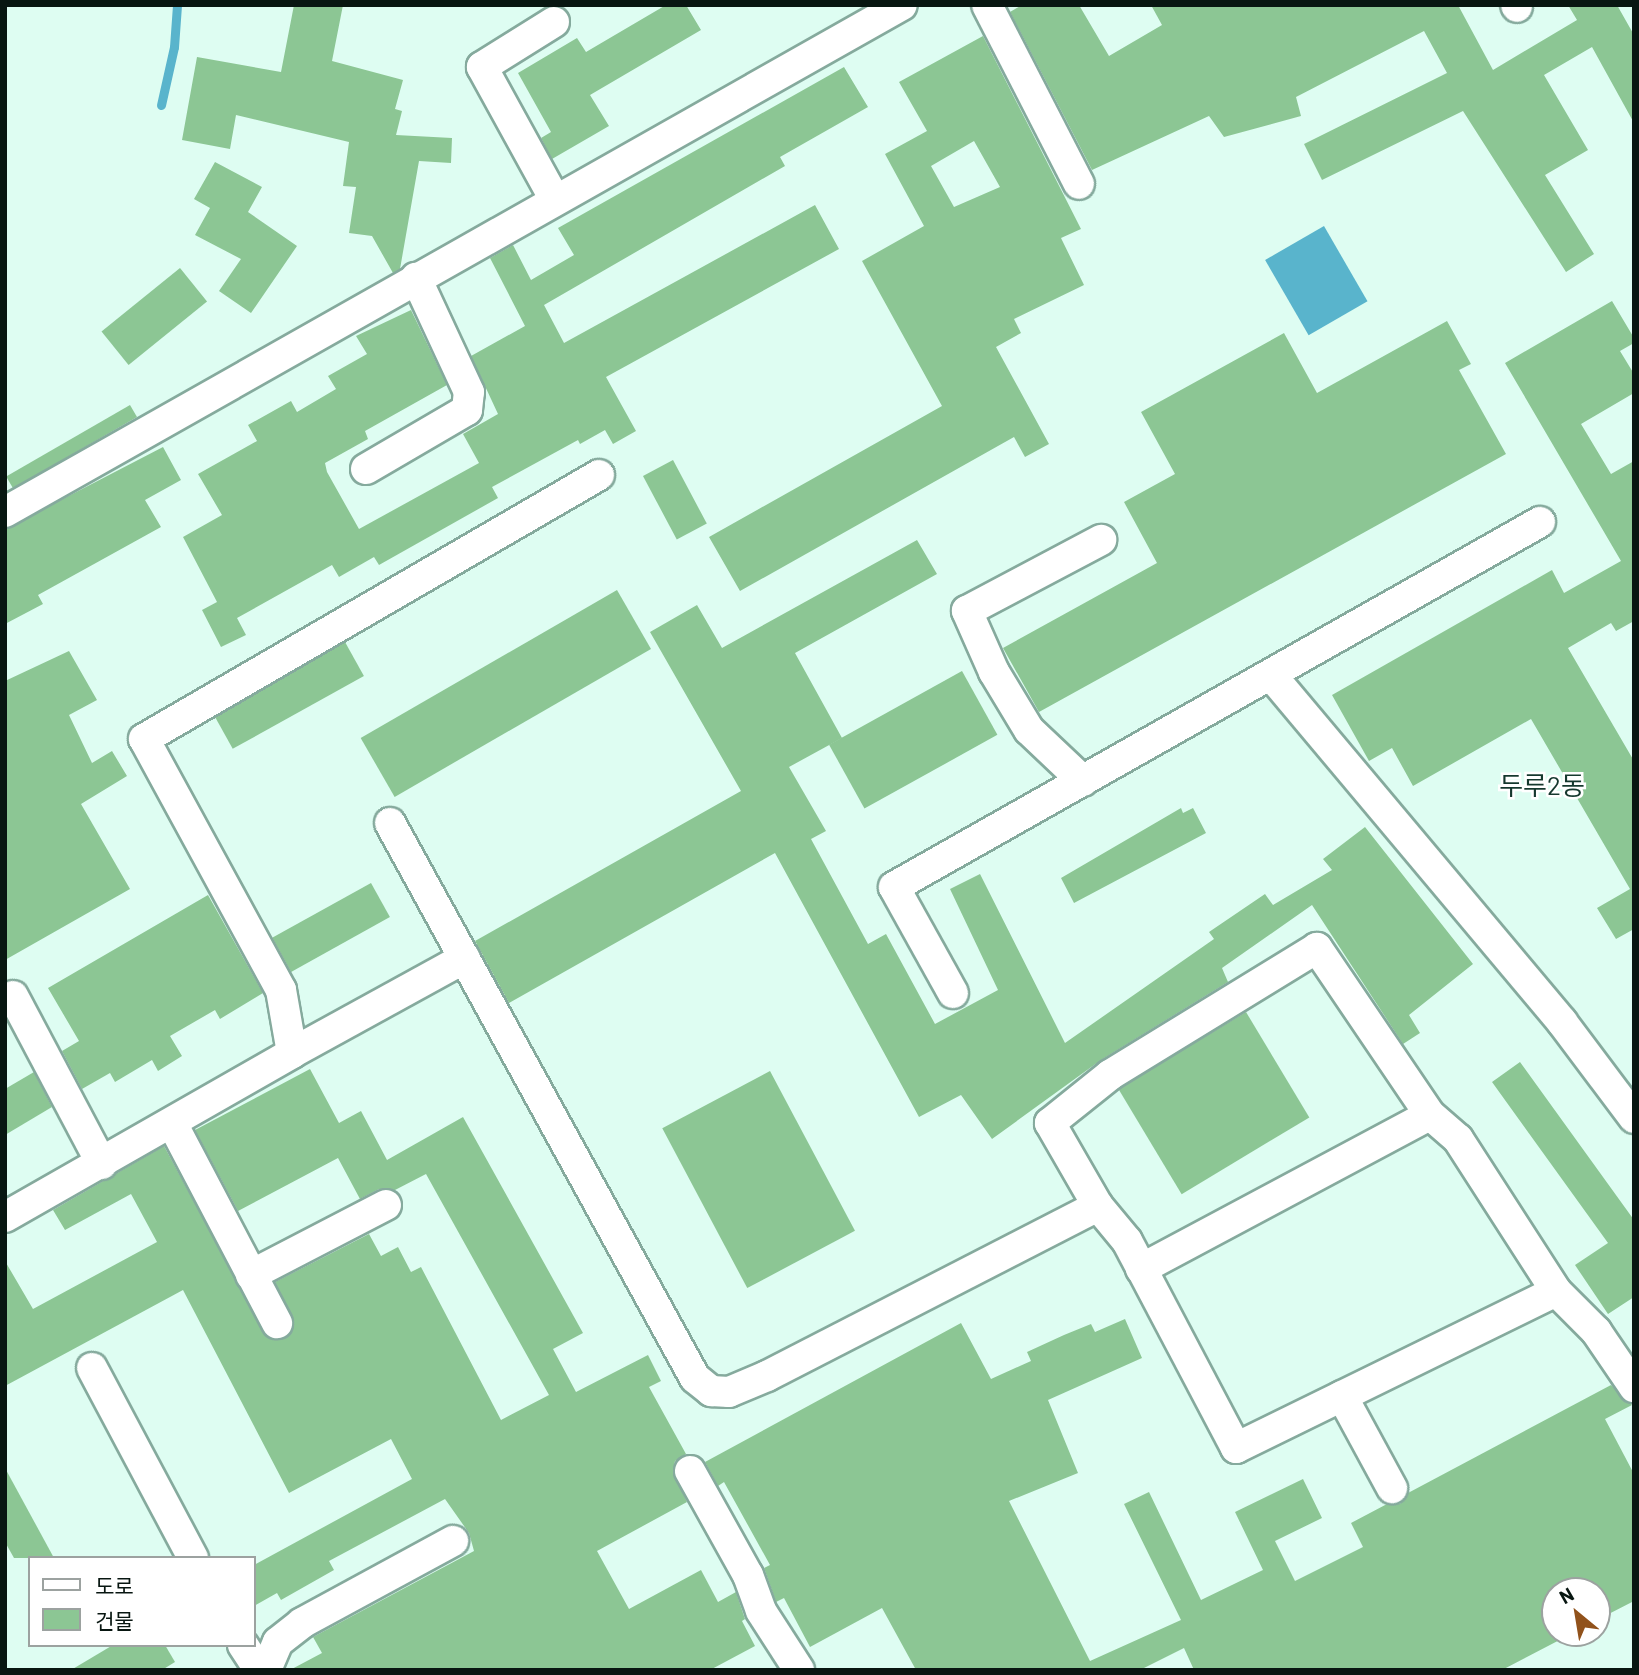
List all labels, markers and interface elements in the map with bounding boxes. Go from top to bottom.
district label: 두루2동 [1499,769,1585,801]
legend [28,1556,256,1647]
text: 도로 [95,1573,134,1598]
north arrow [1541,1577,1611,1647]
text: N [1555,1582,1577,1608]
text: 건물 [95,1608,134,1633]

